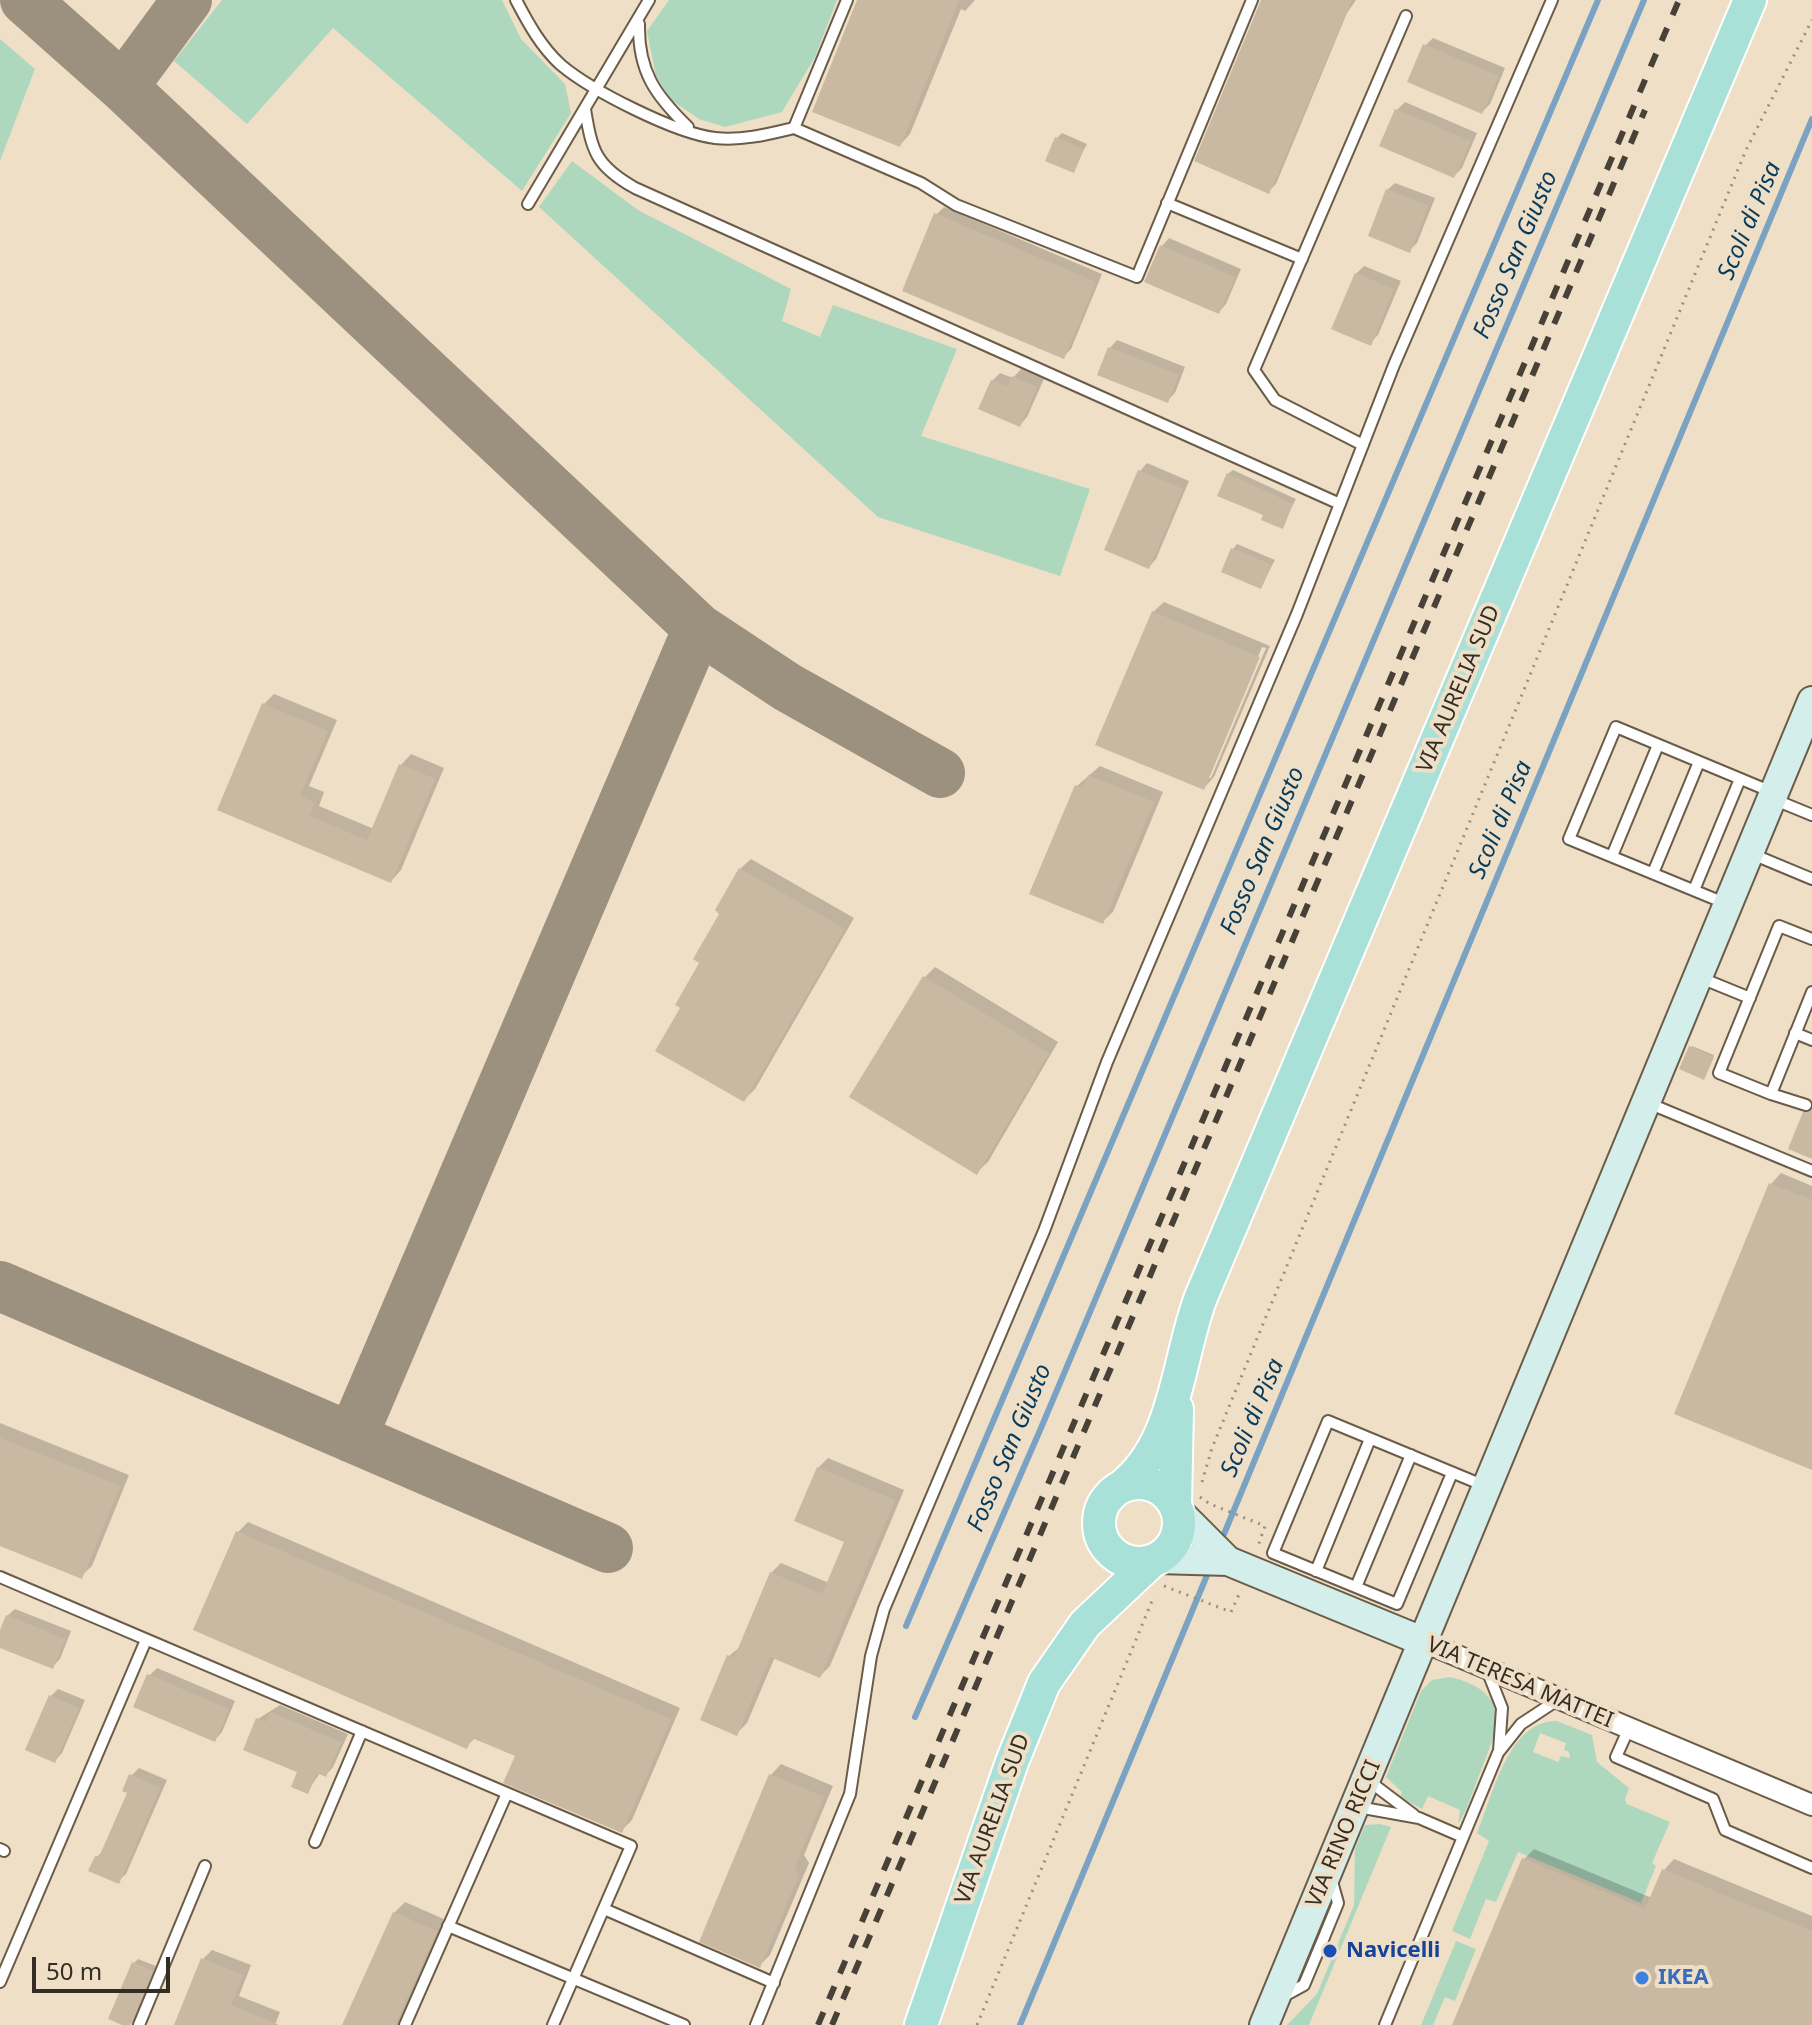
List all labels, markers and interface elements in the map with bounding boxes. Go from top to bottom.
water label: Scoli di Pisa [1712,158,1788,284]
water label: Fosso San Giusto [1468,167,1564,343]
street label: VIA AURELIA SUD [1412,601,1506,777]
water label: Scoli di Pisa [1463,757,1539,883]
water label: Fosso San Giusto [1215,763,1311,939]
water label: Scoli di Pisa [1215,1355,1291,1481]
water label: Fosso San Giusto [962,1360,1058,1536]
street label: VIA TERESA MATTEI [1423,1632,1617,1734]
street label: VIA AURELIA SUD [950,1730,1036,1908]
street label: VIA RINO RICCI [1301,1757,1387,1911]
place label: Navicelli [1346,1938,1440,1964]
scale bar [36,1941,174,1991]
marker: Navicelli [1321,1942,1339,1960]
text: 50 m [46,1954,102,1987]
place label: IKEA [1658,1965,1709,1991]
marker: IKEA [1633,1969,1651,1987]

